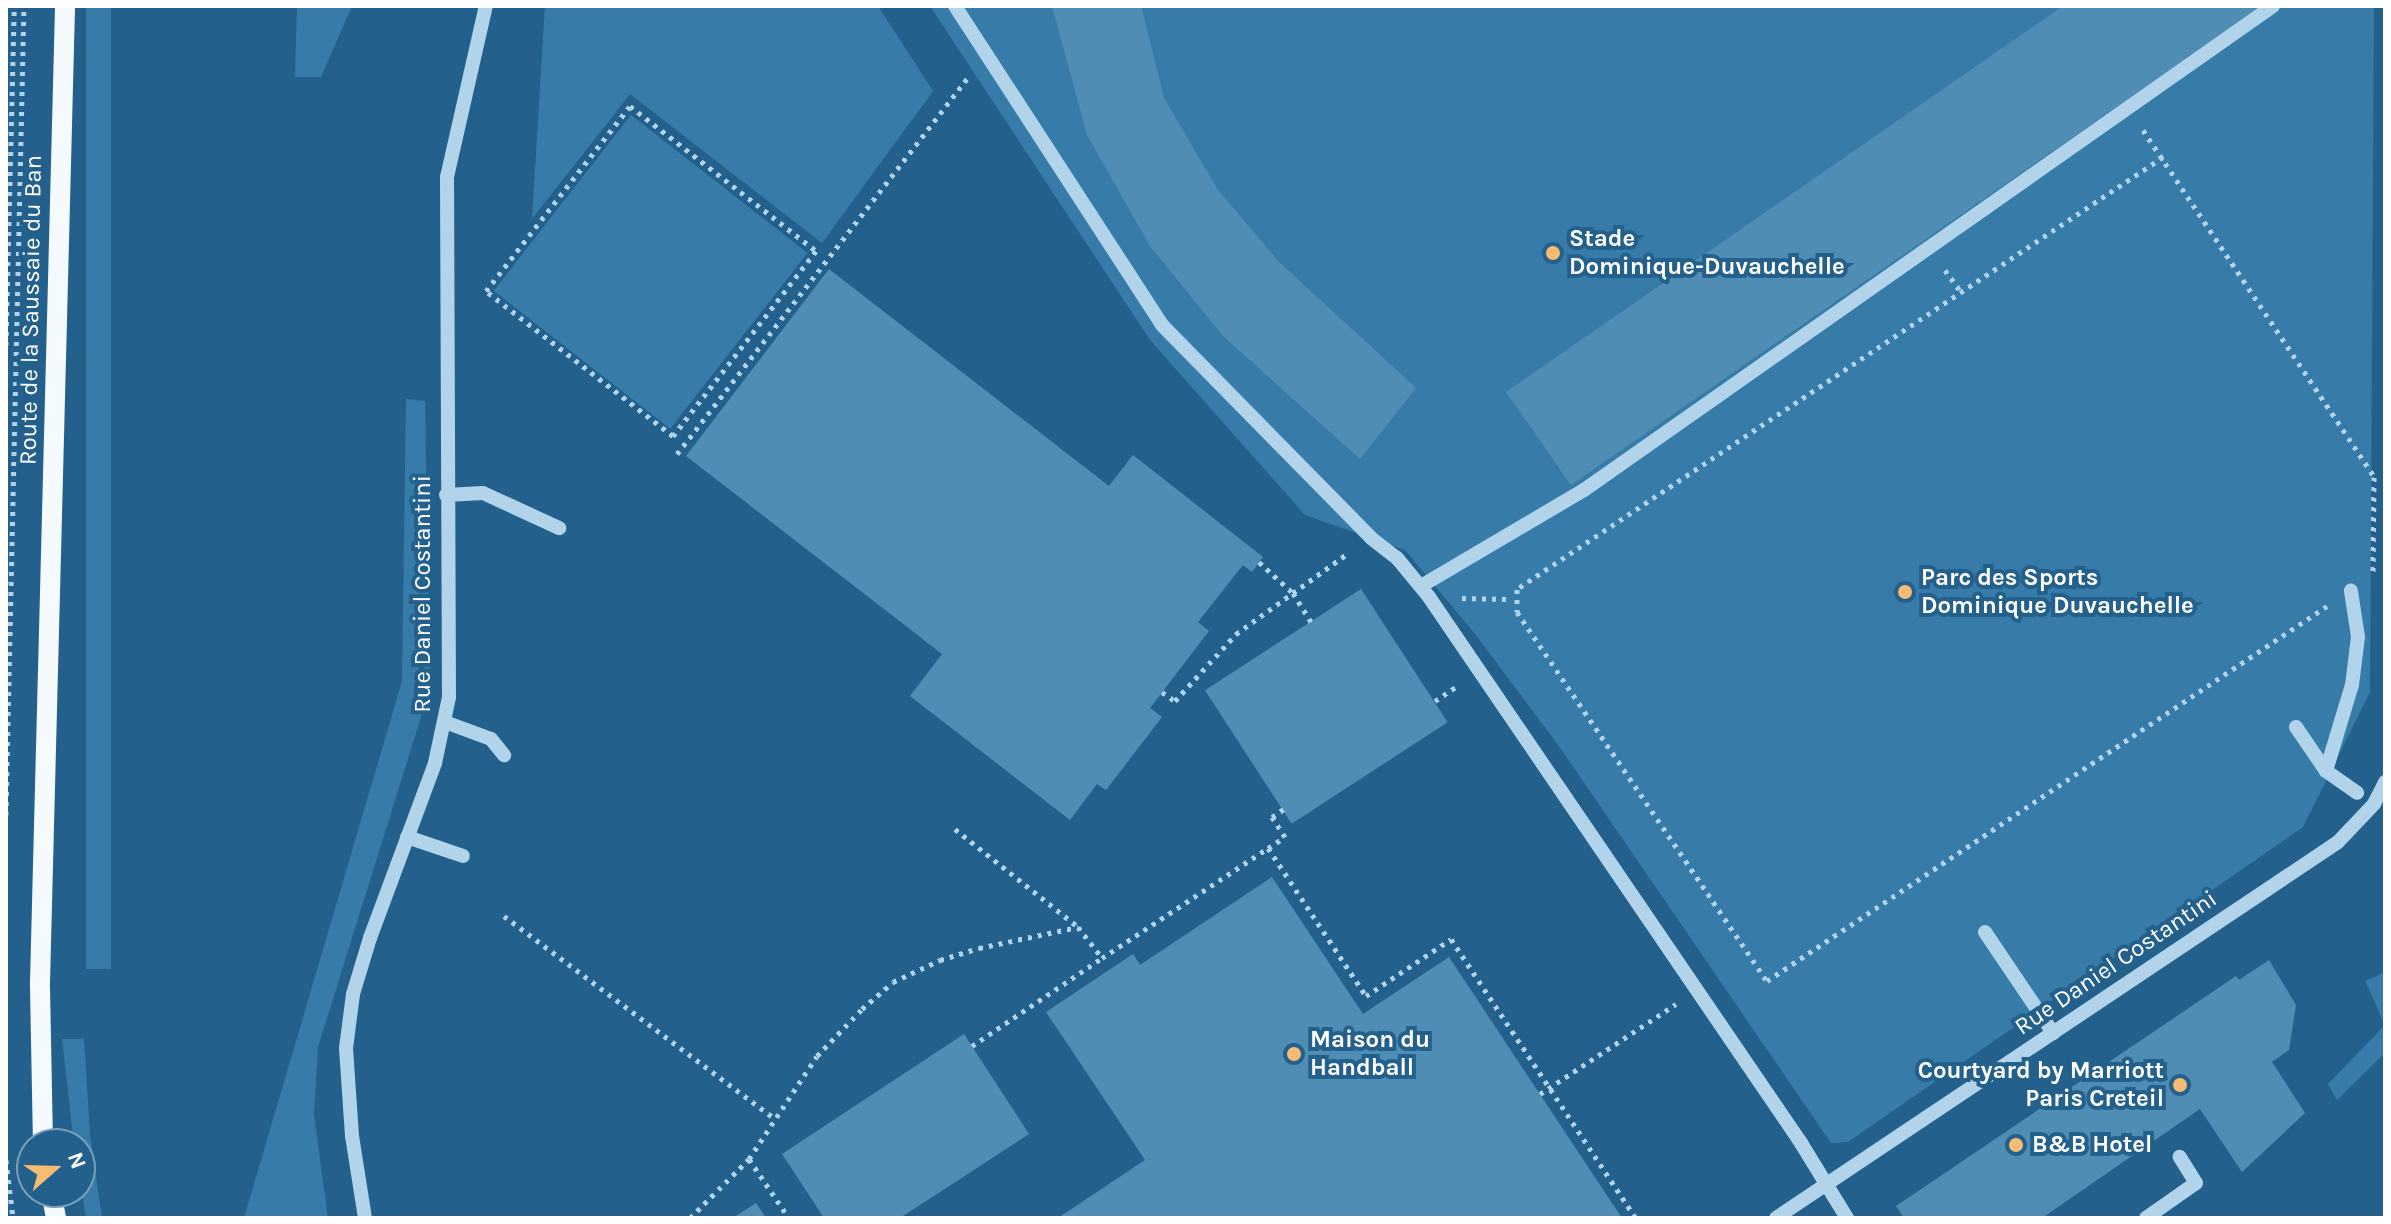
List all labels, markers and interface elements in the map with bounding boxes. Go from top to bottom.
street label: Route de la Saussaie du Ban [14,155,48,465]
place label: Stade Dominique-Duvauchelle [1569,225,1845,281]
marker: Stade Dominique-Duvauchelle [1544,244,1562,262]
street label: Rue Daniel Costantini [409,475,437,713]
place label: Parc des Sports Dominique Duvauchelle [1921,564,2194,620]
marker: Parc des Sports Dominique Duvauchelle [1896,583,1914,601]
street label: Rue Daniel Costantini [2009,885,2223,1041]
place label: Maison du Handball [1310,1026,1430,1082]
marker: Maison du Handball [1285,1045,1303,1063]
place label: Courtyard by Marriott Paris Creteil [1918,1057,2164,1113]
marker: Courtyard by Marriott Paris Creteil [2171,1076,2189,1094]
north arrow [16,1128,96,1208]
place label: B&B Hotel [2032,1131,2152,1159]
marker: B&B Hotel [2007,1136,2025,1154]
text: N [62,1149,92,1172]

